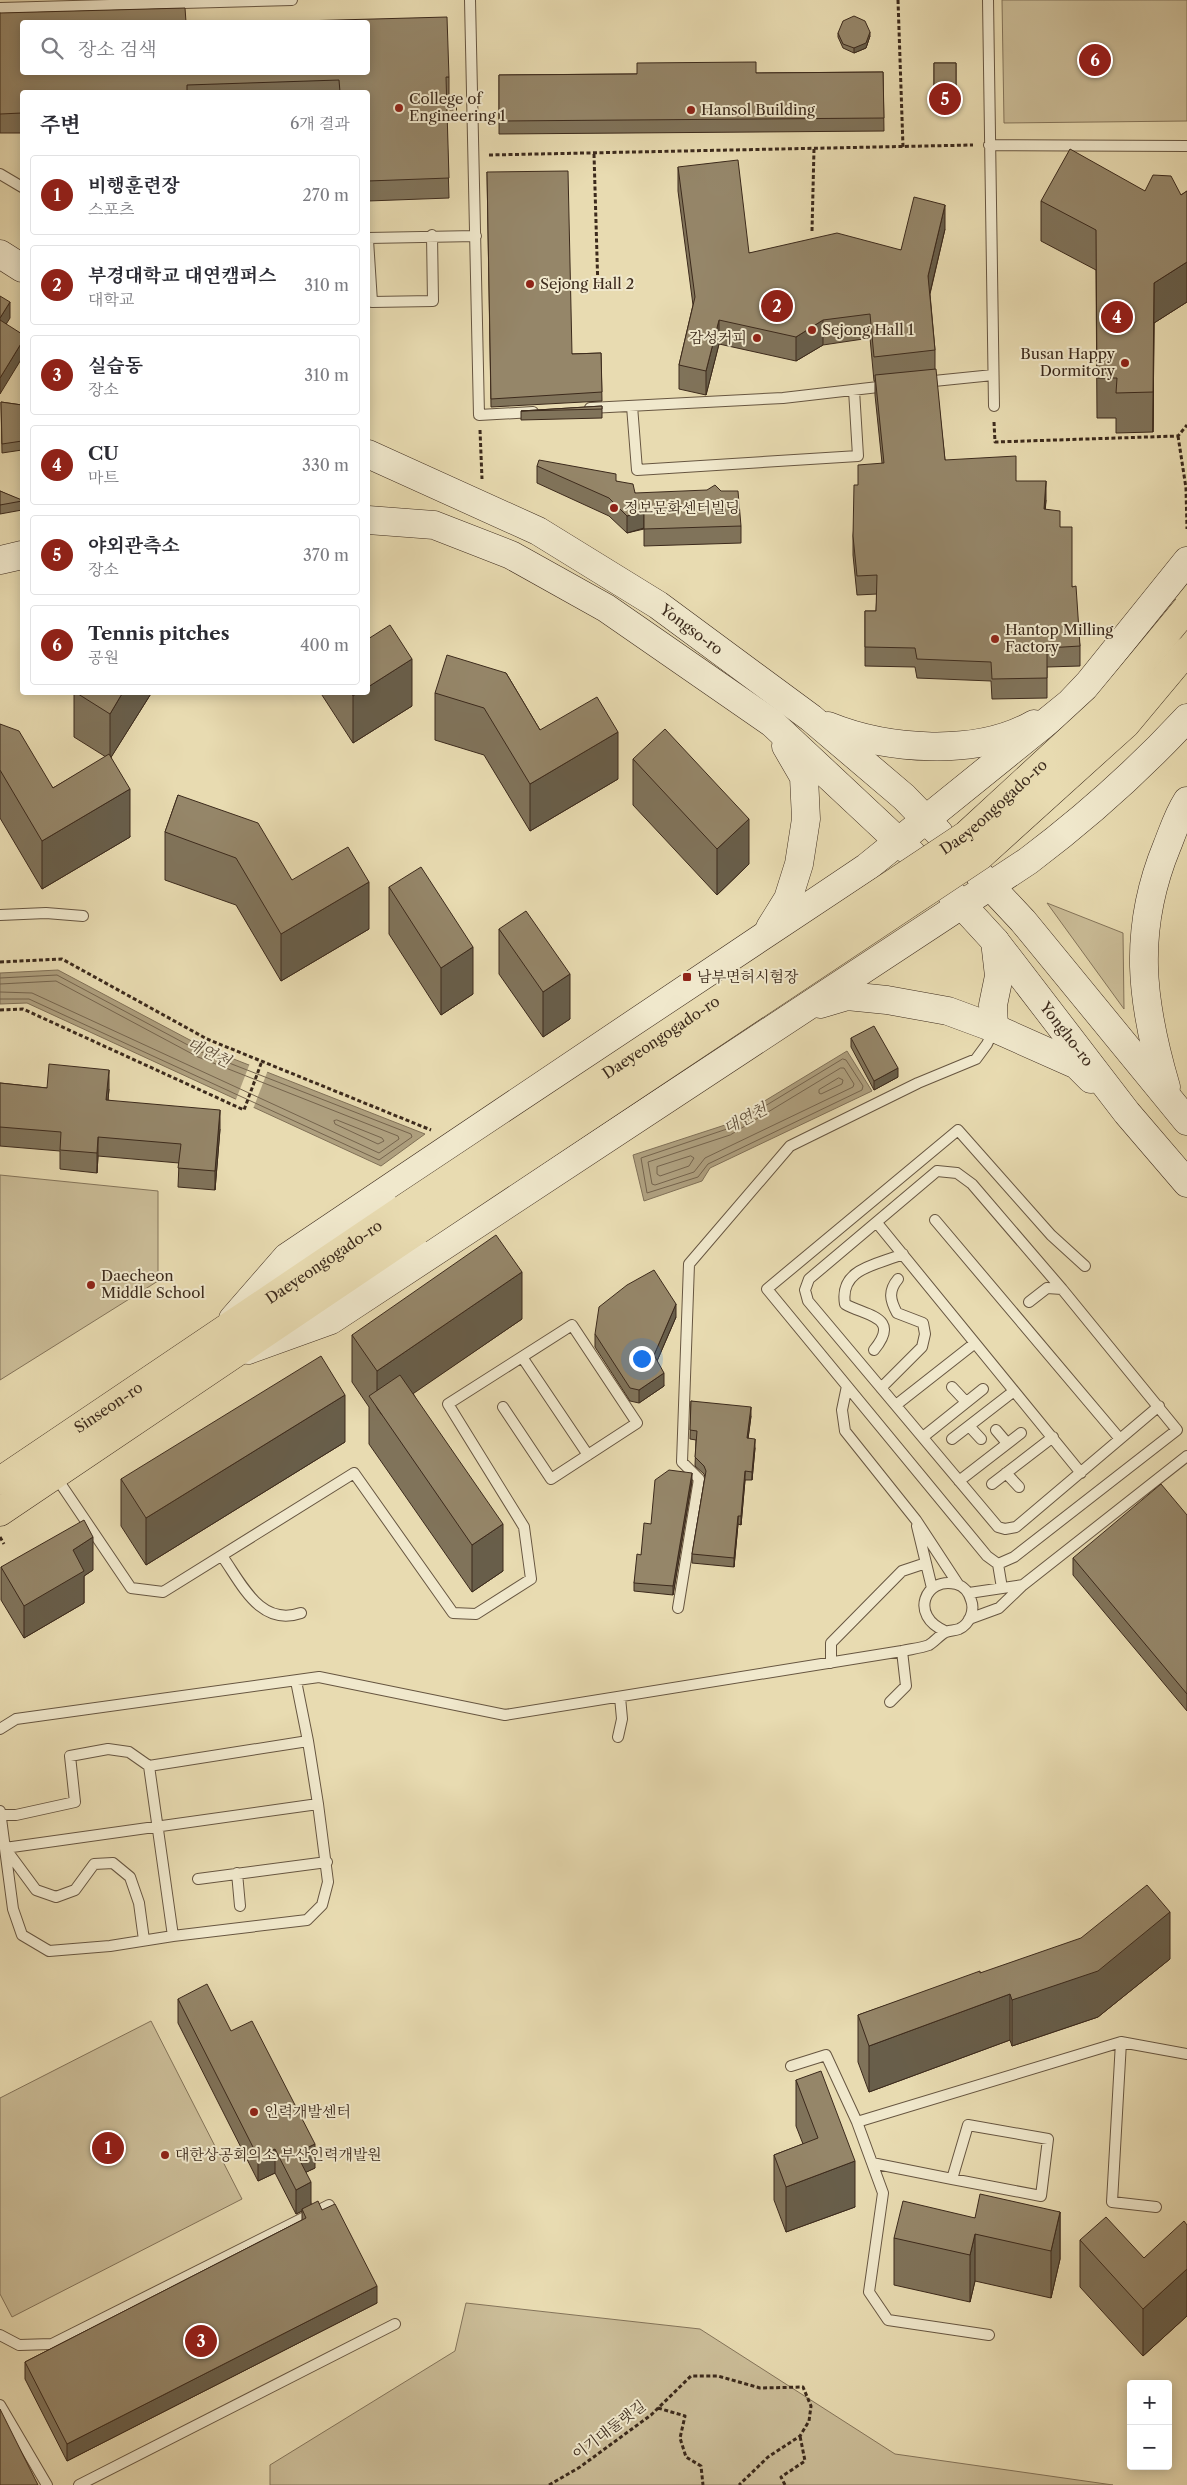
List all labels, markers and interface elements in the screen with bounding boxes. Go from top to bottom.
search box [20,20,370,75]
icon: search [38,34,66,62]
text: 장소 검색 [78,38,156,61]
pin: 6 [1079,41,1111,79]
pin: 5 [929,80,961,118]
place label: College of Engineering 1 [409,89,507,125]
place label: Hansol Building [701,100,815,119]
marker: College of Engineering 1 [393,102,405,114]
marker: Hansol Building [685,104,697,116]
text: 주변 [40,112,81,137]
text: 6개 결과 [290,113,350,133]
text: 비행훈련장 [88,174,180,197]
text: 1 [53,185,61,205]
text: 270 m [303,185,349,205]
text: 스포츠 [88,199,134,219]
text: 부경대학교 대연캠퍼스 [88,264,276,287]
place label: Sejong Hall 2 [540,274,634,293]
text: 2 [52,275,62,295]
text: 310 m [304,275,349,295]
marker: Sejong Hall 2 [524,278,536,290]
pin: 2 [761,287,793,325]
text: 대학교 [88,289,134,309]
pin: 4 [1101,298,1133,336]
place label: Sejong Hall 1 [822,320,915,339]
marker: Sejong Hall 1 [806,324,818,336]
place label: 감성커피 [689,328,747,347]
marker: 감성커피 [751,332,763,344]
place label: Busan Happy Dormitory [1020,344,1116,380]
text: 실습동 [88,354,143,377]
marker: Busan Happy Dormitory [1119,357,1131,369]
text: 3 [52,365,62,385]
text: 310 m [304,365,349,385]
text: 장소 [88,379,119,399]
text: CU [88,442,119,465]
text: 4 [52,455,62,475]
text: 330 m [302,455,349,475]
text: 마트 [88,467,119,487]
place label: 정보문화센터빌딩 [624,498,740,517]
marker: 정보문화센터빌딩 [608,502,620,514]
text: 야외관측소 [88,534,180,557]
text: 5 [53,545,61,565]
text: 370 m [303,545,349,565]
text: 장소 [88,559,119,579]
street label: Yongso-ro [656,599,727,659]
place label: Hantop Milling Factory [1005,620,1113,656]
text: Tennis pitches [88,622,230,645]
marker: Hantop Milling Factory [989,633,1001,645]
text: 6 [52,635,62,655]
text: 400 m [300,635,349,655]
text: 공원 [88,647,119,667]
street label: Daeyeongogado-ro [936,755,1051,859]
place label: 남부면허시험장 [697,967,799,986]
marker: 남부면허시험장 [681,971,693,983]
street label: Daeyeongogado-ro [599,991,723,1083]
street label: Yongho-ro [1036,997,1098,1070]
water label: 대연천 [184,1033,236,1072]
water label: 대연천 [720,1098,772,1138]
street label: Daeyeongogado-ro [262,1216,386,1308]
place label: Daecheon Middle School [101,1266,205,1302]
marker: Daecheon Middle School [85,1279,97,1291]
your location [629,1346,655,1372]
street label: Sinseon-ro [70,1377,146,1437]
place label: 인력개발센터 [264,2102,351,2121]
marker: 인력개발센터 [248,2106,260,2118]
pin: 1 [92,2129,124,2167]
place label: 대한상공회의소 부산인력개발원 [175,2145,382,2164]
marker: 대한상공회의소 부산인력개발원 [159,2149,171,2161]
pin: 3 [185,2322,217,2360]
map controls [1127,2380,1172,2470]
button: + [1127,2380,1172,2425]
street label: 이기대둘랫길 [568,2396,649,2463]
button: − [1127,2425,1172,2470]

